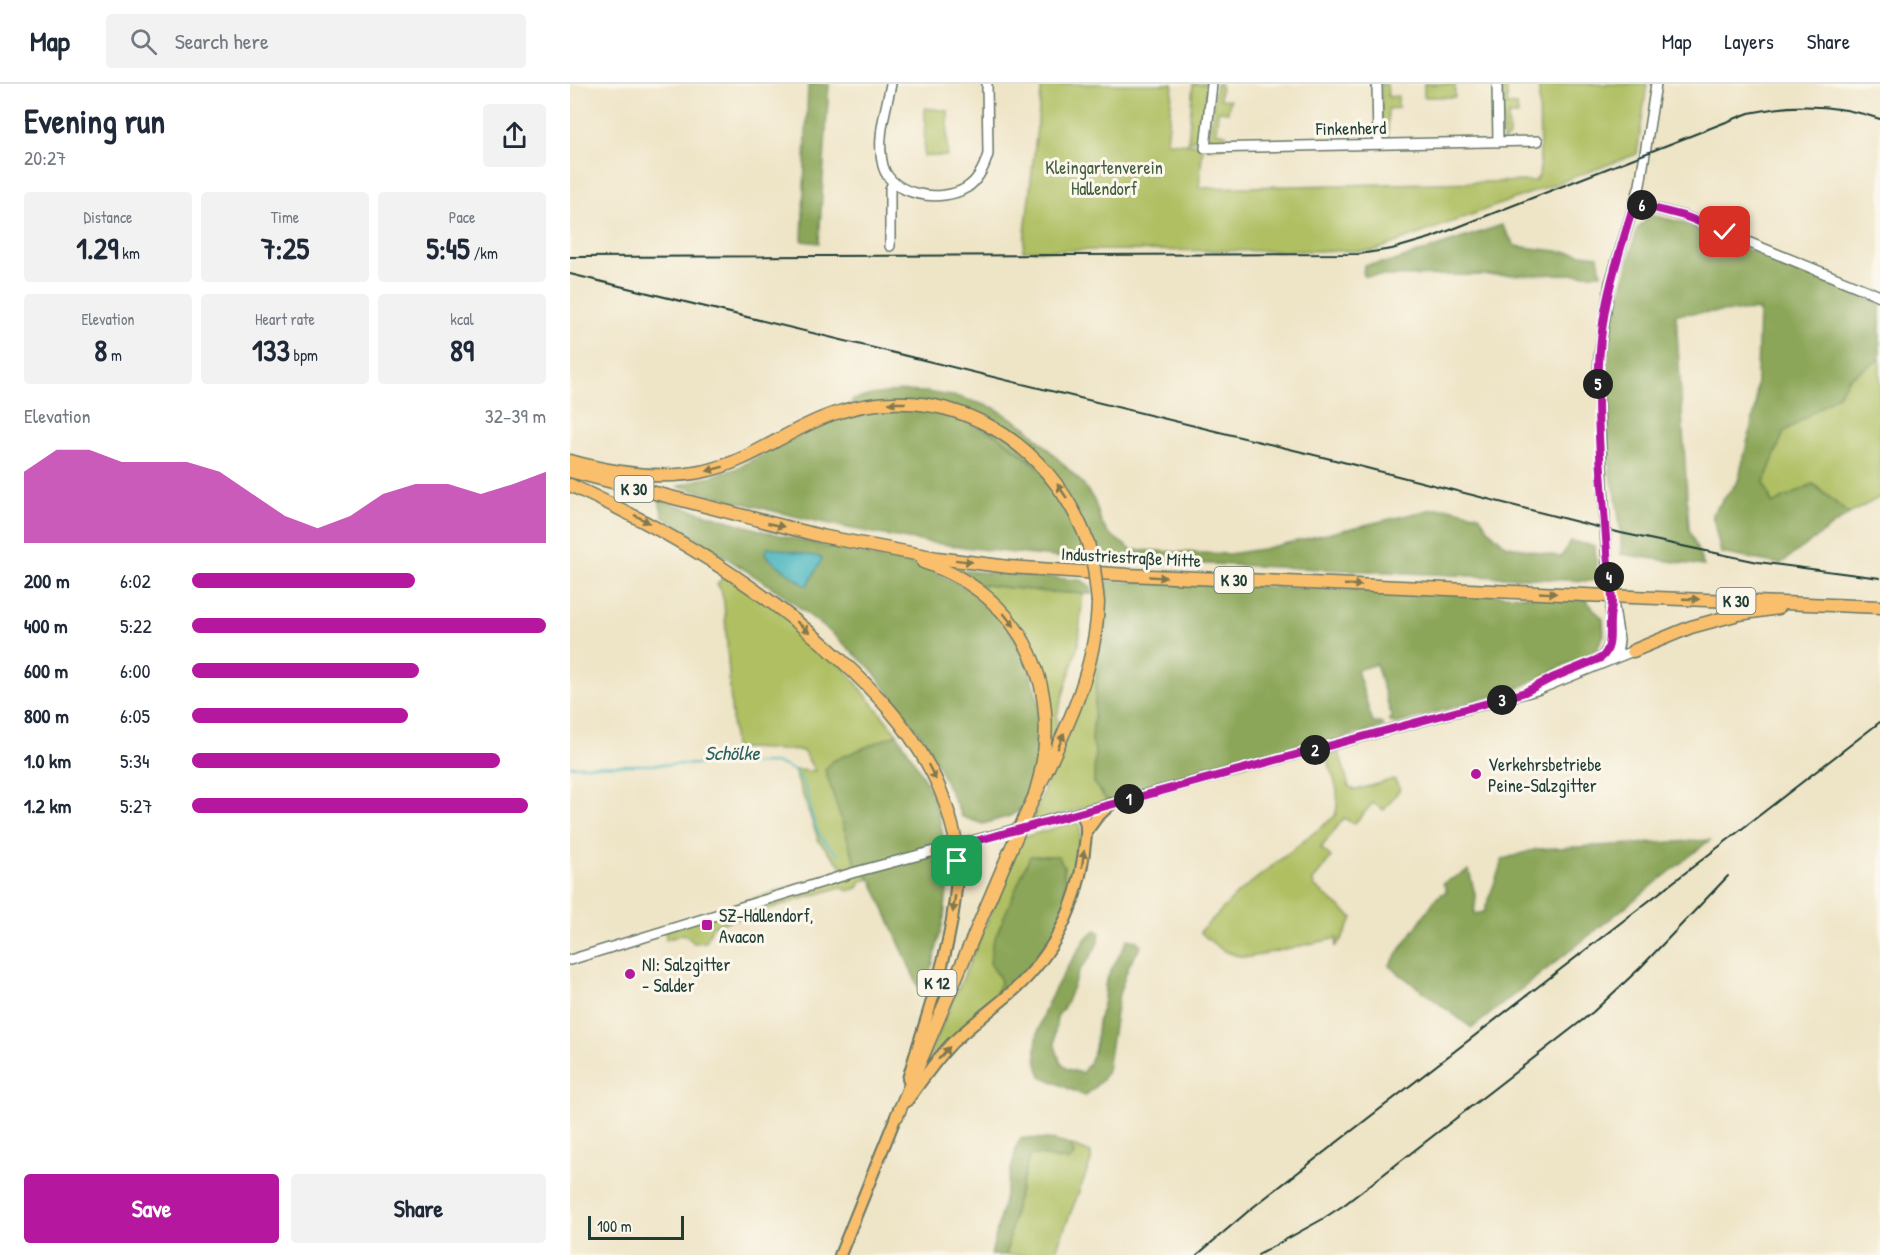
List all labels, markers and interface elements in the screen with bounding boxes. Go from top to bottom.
search box [106,14,526,68]
text: Map [30,22,70,60]
icon: search [127,25,160,58]
text: Search here [175,26,269,56]
text: Map [1662,27,1691,56]
text: Layers [1724,27,1774,56]
text: Share [1807,27,1850,56]
text: Evening run [24,99,165,143]
button: share [483,104,546,167]
street label: Finkenherd [1315,115,1386,141]
text: 20:27 [24,144,66,171]
park label: Kleingartenverein Hallendorf [1045,155,1163,201]
pin: 6 [1627,190,1657,220]
text: 6 [1639,194,1645,216]
text: Distance [84,206,132,228]
text: Time [271,206,299,228]
text: Pace [449,206,475,228]
pin [1699,206,1750,257]
icon: check [1708,215,1741,248]
text: 1.29 [76,228,119,268]
text: 7:25 [261,228,309,268]
text: 5:45 [426,228,470,268]
text: km [119,242,140,264]
text: /km [470,242,498,264]
text: Elevation [81,308,135,330]
text: Heart rate [255,308,315,330]
text: kcal [450,308,474,330]
text: 8 [94,330,107,370]
text: 133 [252,330,290,370]
text: 89 [450,330,474,370]
text: m [107,344,122,366]
text: bpm [290,344,318,366]
pin: 5 [1583,369,1613,399]
text: 5 [1595,373,1601,395]
one-way arrow [887,398,906,408]
text: Elevation [24,402,90,429]
text: 32–39 m [485,402,546,429]
one-way arrow [706,464,725,474]
road number: K 30 [614,476,654,502]
one-way arrow [1057,483,1068,499]
one-way arrow [633,514,650,524]
one-way arrow [767,521,785,531]
street label: Industriestraße Mitte [1060,541,1202,573]
one-way arrow [954,557,973,566]
pin: 4 [1594,562,1624,592]
text: 4 [1606,566,1612,588]
text: 200 m [24,567,69,594]
text: 6:02 [120,567,151,594]
road number: K 30 [1214,567,1254,593]
one-way arrow [1148,572,1167,581]
one-way arrow [1343,580,1362,589]
road number: K 30 [1716,588,1756,614]
one-way arrow [1538,589,1557,598]
one-way arrow [1681,594,1700,604]
text: 400 m [24,612,68,639]
text: 5:22 [120,612,152,639]
one-way arrow [1003,612,1016,628]
one-way arrow [796,621,811,634]
text: 600 m [24,657,68,684]
text: 6:00 [120,657,151,684]
pin: 3 [1487,685,1517,715]
text: 3 [1498,689,1506,711]
text: 800 m [24,702,69,729]
text: 6:05 [120,702,150,729]
one-way arrow [1056,732,1066,750]
pin: 2 [1300,735,1330,765]
water label: Schölke [705,739,761,766]
text: 2 [1311,739,1319,761]
text: 1.0 km [24,747,71,774]
text: 5:34 [120,747,150,774]
place label: Verkehrsbetriebe Peine-Salzgitter [1488,752,1602,798]
one-way arrow [927,764,937,781]
marker: Verkehrsbetriebe Peine-Salzgitter [1469,767,1483,781]
pin: 1 [1114,784,1144,814]
text: 1 [1126,788,1132,810]
text: 1.2 km [24,792,71,819]
text: 5:27 [120,792,152,819]
pin [931,835,982,886]
icon: arrive [940,844,973,877]
one-way arrow [1078,849,1087,868]
one-way arrow [950,895,959,914]
place label: SZ-Hallendorf, Avacon [719,903,814,949]
marker: SZ-Hallendorf, Avacon [700,918,714,932]
place label: NI: Salzgitter - Salder [642,952,731,998]
marker: NI: Salzgitter - Salder [623,967,637,981]
road number: K 12 [918,970,956,996]
one-way arrow [937,1045,951,1060]
button: Save [24,1174,279,1243]
button: Share [291,1174,546,1243]
scale bar [588,1213,684,1240]
text: 100 m [597,1215,632,1237]

